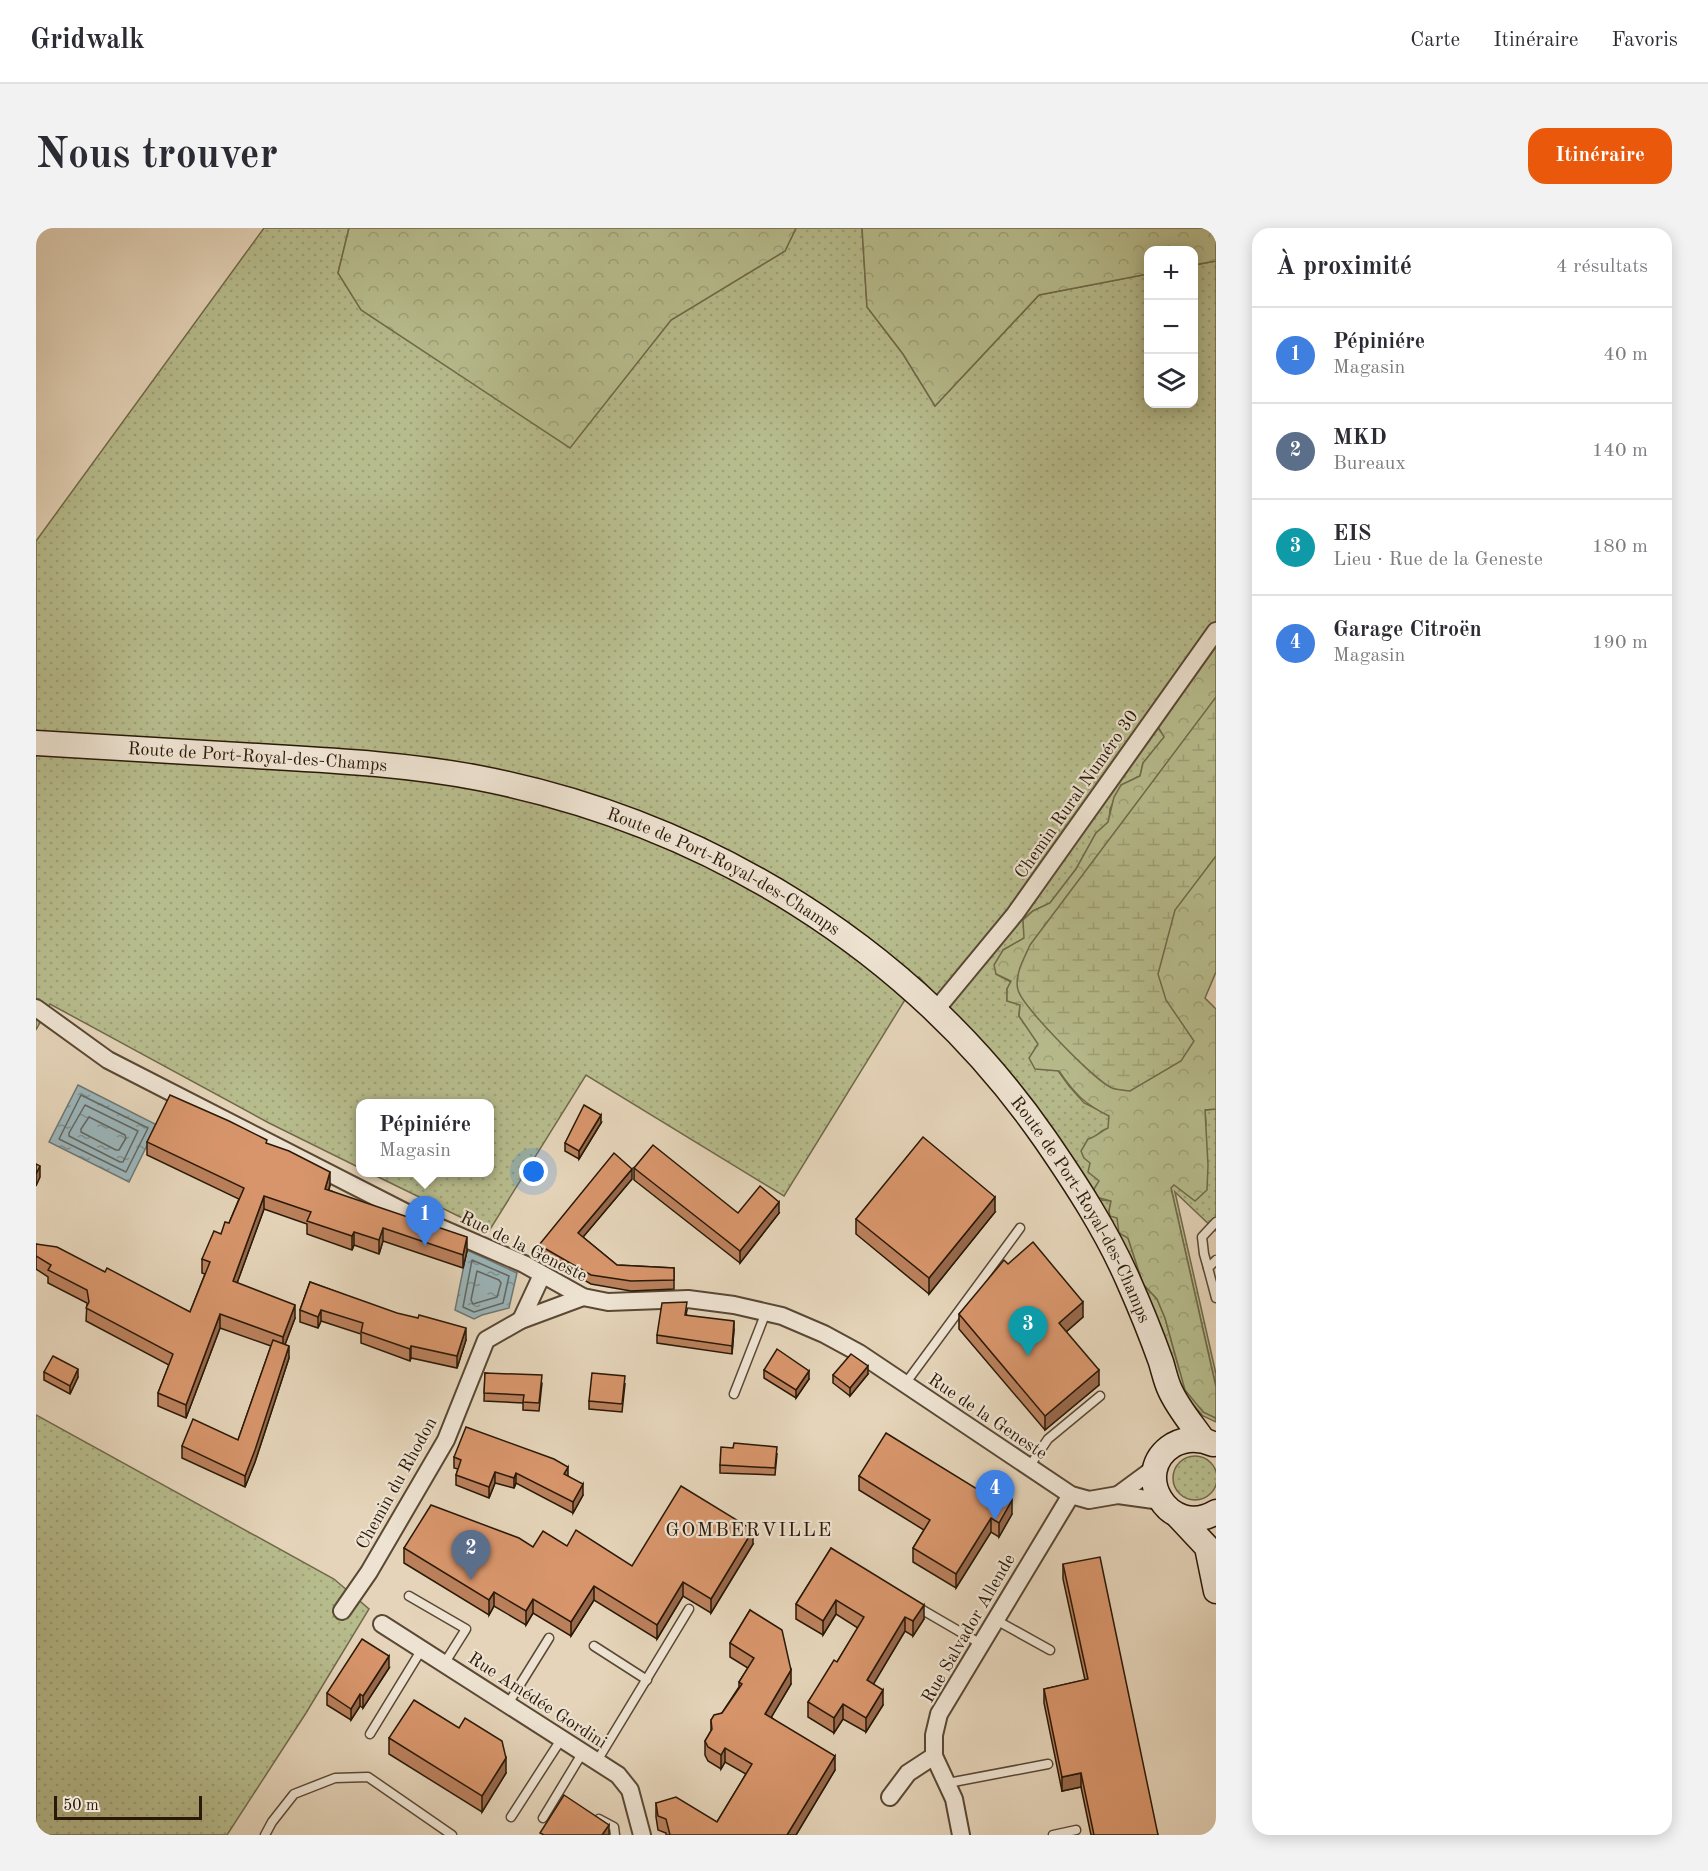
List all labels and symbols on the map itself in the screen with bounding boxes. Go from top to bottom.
street label: Chemin Rural Numéro 30 [1012,707,1142,882]
street label: Route de Port-Royal-des-Champs [127,740,388,775]
street label: Route de Port-Royal-des-Champs [604,805,843,939]
street label: Route de Port-Royal-des-Champs [1007,1093,1153,1326]
your location [519,1157,548,1186]
pin: 1 [406,1196,444,1246]
street label: Rue de la Geneste [457,1208,590,1285]
pin: 3 [1008,1306,1048,1356]
street label: Rue de la Geneste [925,1371,1050,1463]
street label: Chemin du Rhodon [353,1414,441,1552]
pin: 4 [976,1470,1014,1520]
district label: GOMBERVILLE [665,1521,833,1541]
pin: 2 [452,1530,490,1580]
street label: Rue Salvador Allende [919,1551,1019,1706]
street label: Rue Amédée Gordini [465,1649,610,1752]
scale bar [54,1793,202,1820]

